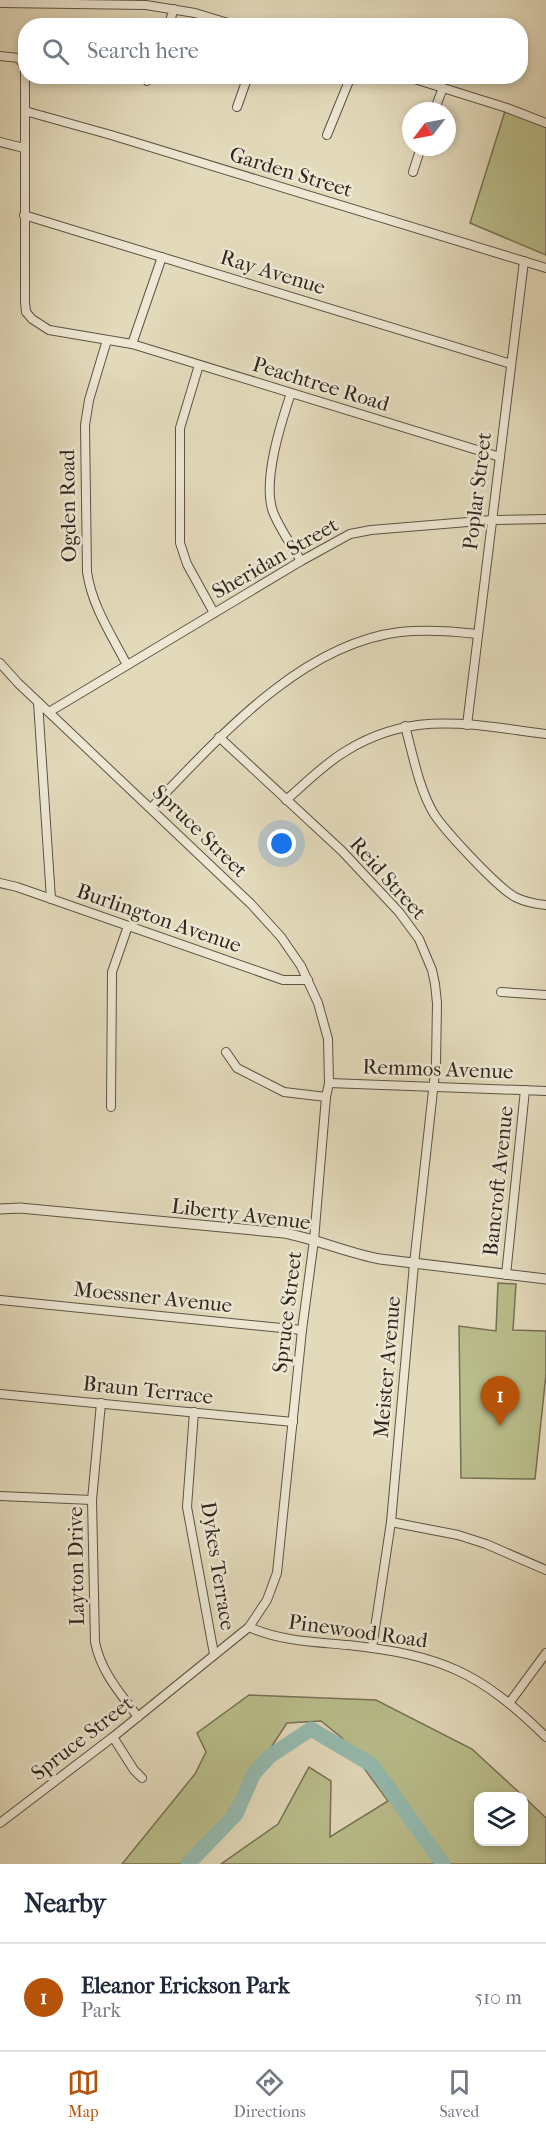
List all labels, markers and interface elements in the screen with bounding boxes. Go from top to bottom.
search box [18,18,528,84]
icon: search [39,35,72,68]
text: Search here [87,38,199,64]
north arrow [402,102,456,156]
street label: Garden Street [227,142,356,202]
street label: Ray Avenue [218,245,328,299]
street label: Peachtree Road [250,352,393,416]
street label: Poplar Street [458,430,496,551]
street label: Ogden Road [55,449,81,563]
street label: Sheridan Street [208,512,343,604]
street label: Spruce Street [148,780,253,883]
your location [267,829,296,858]
street label: Reid Street [345,832,432,925]
street label: Burlington Avenue [74,879,244,957]
street label: Remmos Avenue [362,1054,514,1084]
street label: Bancroft Avenue [478,1105,518,1257]
street label: Liberty Avenue [170,1194,312,1234]
street label: Spruce Street [268,1249,306,1374]
street label: Moessner Avenue [73,1277,233,1317]
street label: Meister Avenue [369,1295,405,1439]
street label: Braun Terrace [82,1371,214,1409]
pin: 1 [480,1376,520,1426]
street label: Dykes Terrace [196,1500,240,1632]
street label: Layton Drive [63,1506,89,1626]
street label: Pinewood Road [287,1609,430,1653]
street label: Spruce Street [26,1691,138,1785]
map controls [474,1792,528,1846]
button: layers [474,1792,528,1846]
text: Nearby [24,1888,106,1919]
text: Eleanor Erickson Park [81,1973,290,1999]
text: 1 [40,1986,47,2009]
text: 510 m [474,1986,522,2009]
text: Park [81,1999,121,2022]
tab: Map [67,2066,100,2121]
tab: Directions [234,2066,306,2121]
tab: Saved [439,2066,479,2121]

